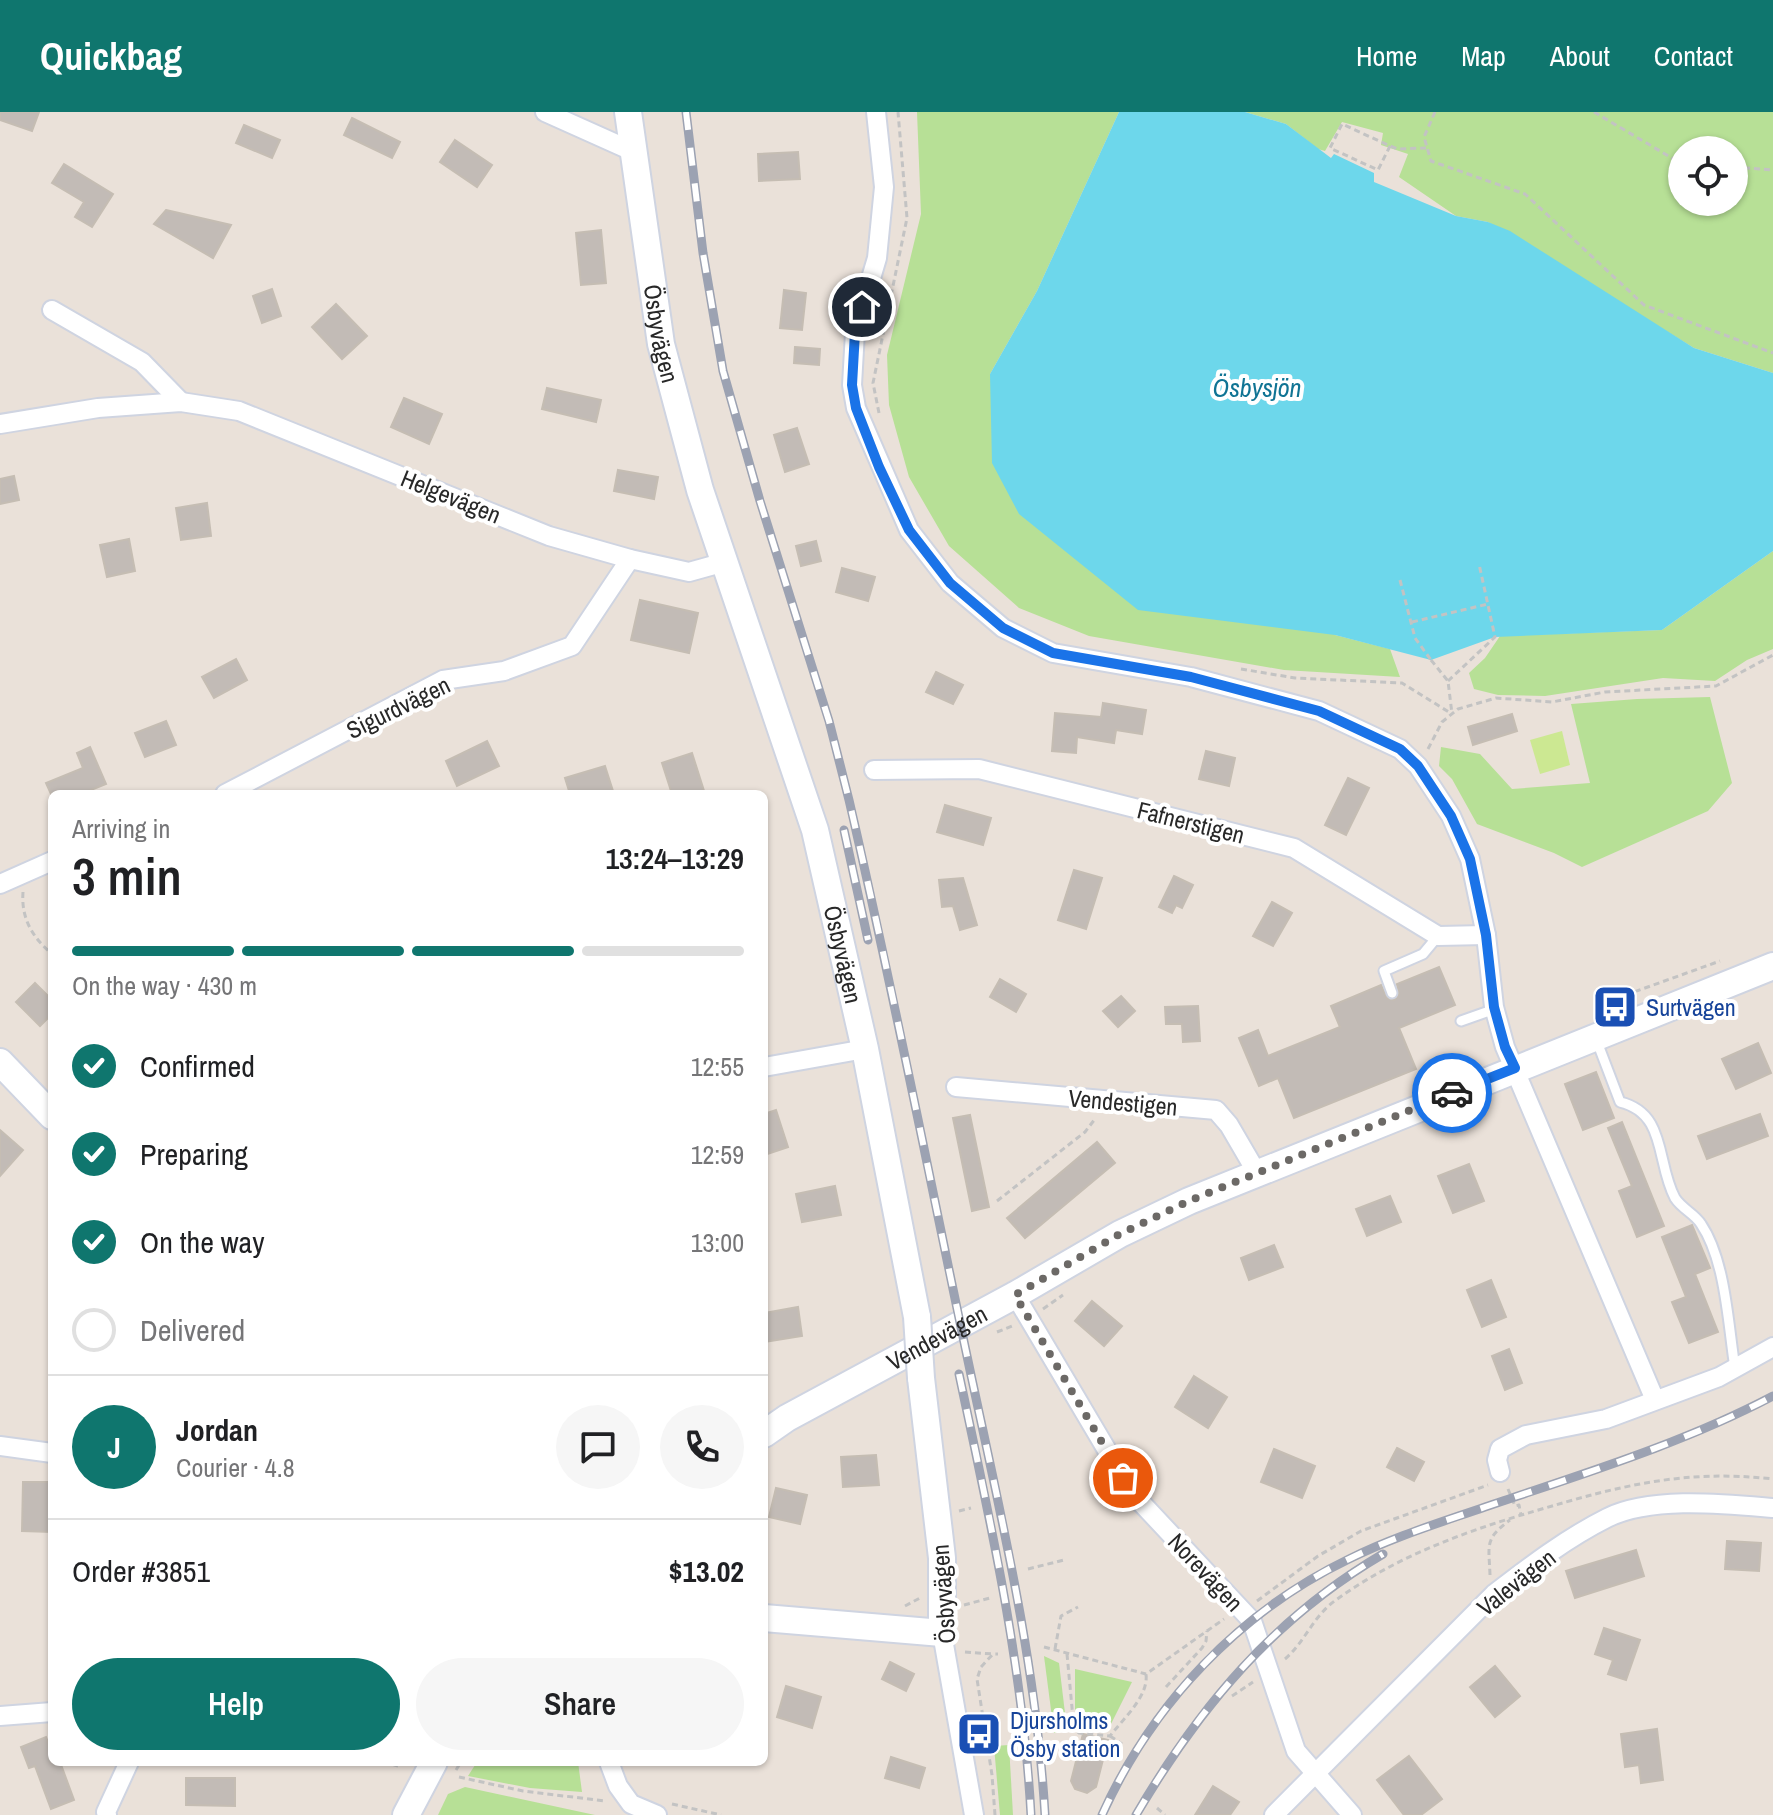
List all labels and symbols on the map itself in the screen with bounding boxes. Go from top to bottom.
pin [828,273,896,341]
street label: Ösbyvägen [637,282,687,386]
water label: Ösbysjön [1213,370,1301,405]
street label: Helgevägen [396,461,506,531]
street label: Sigurdvägen [341,668,455,746]
street label: Fafnerstigen [1134,793,1248,851]
street label: Ösbyvägen [817,902,870,1007]
bus stop icon: Surtvägen [1591,983,1639,1031]
place label: Surtvägen [1646,991,1736,1023]
courier [1412,1053,1492,1133]
street label: Vendestigen [1067,1081,1179,1123]
street label: Vendevägen [881,1297,992,1377]
pin [1089,1444,1157,1512]
street label: Norevägen [1161,1526,1251,1618]
street label: Valevägen [1470,1541,1562,1623]
street label: Ösbyvägen [924,1543,962,1645]
place label: Djursholms Ösby station [1010,1704,1121,1764]
bus stop icon: Djursholms Ösby station [955,1710,1003,1758]

